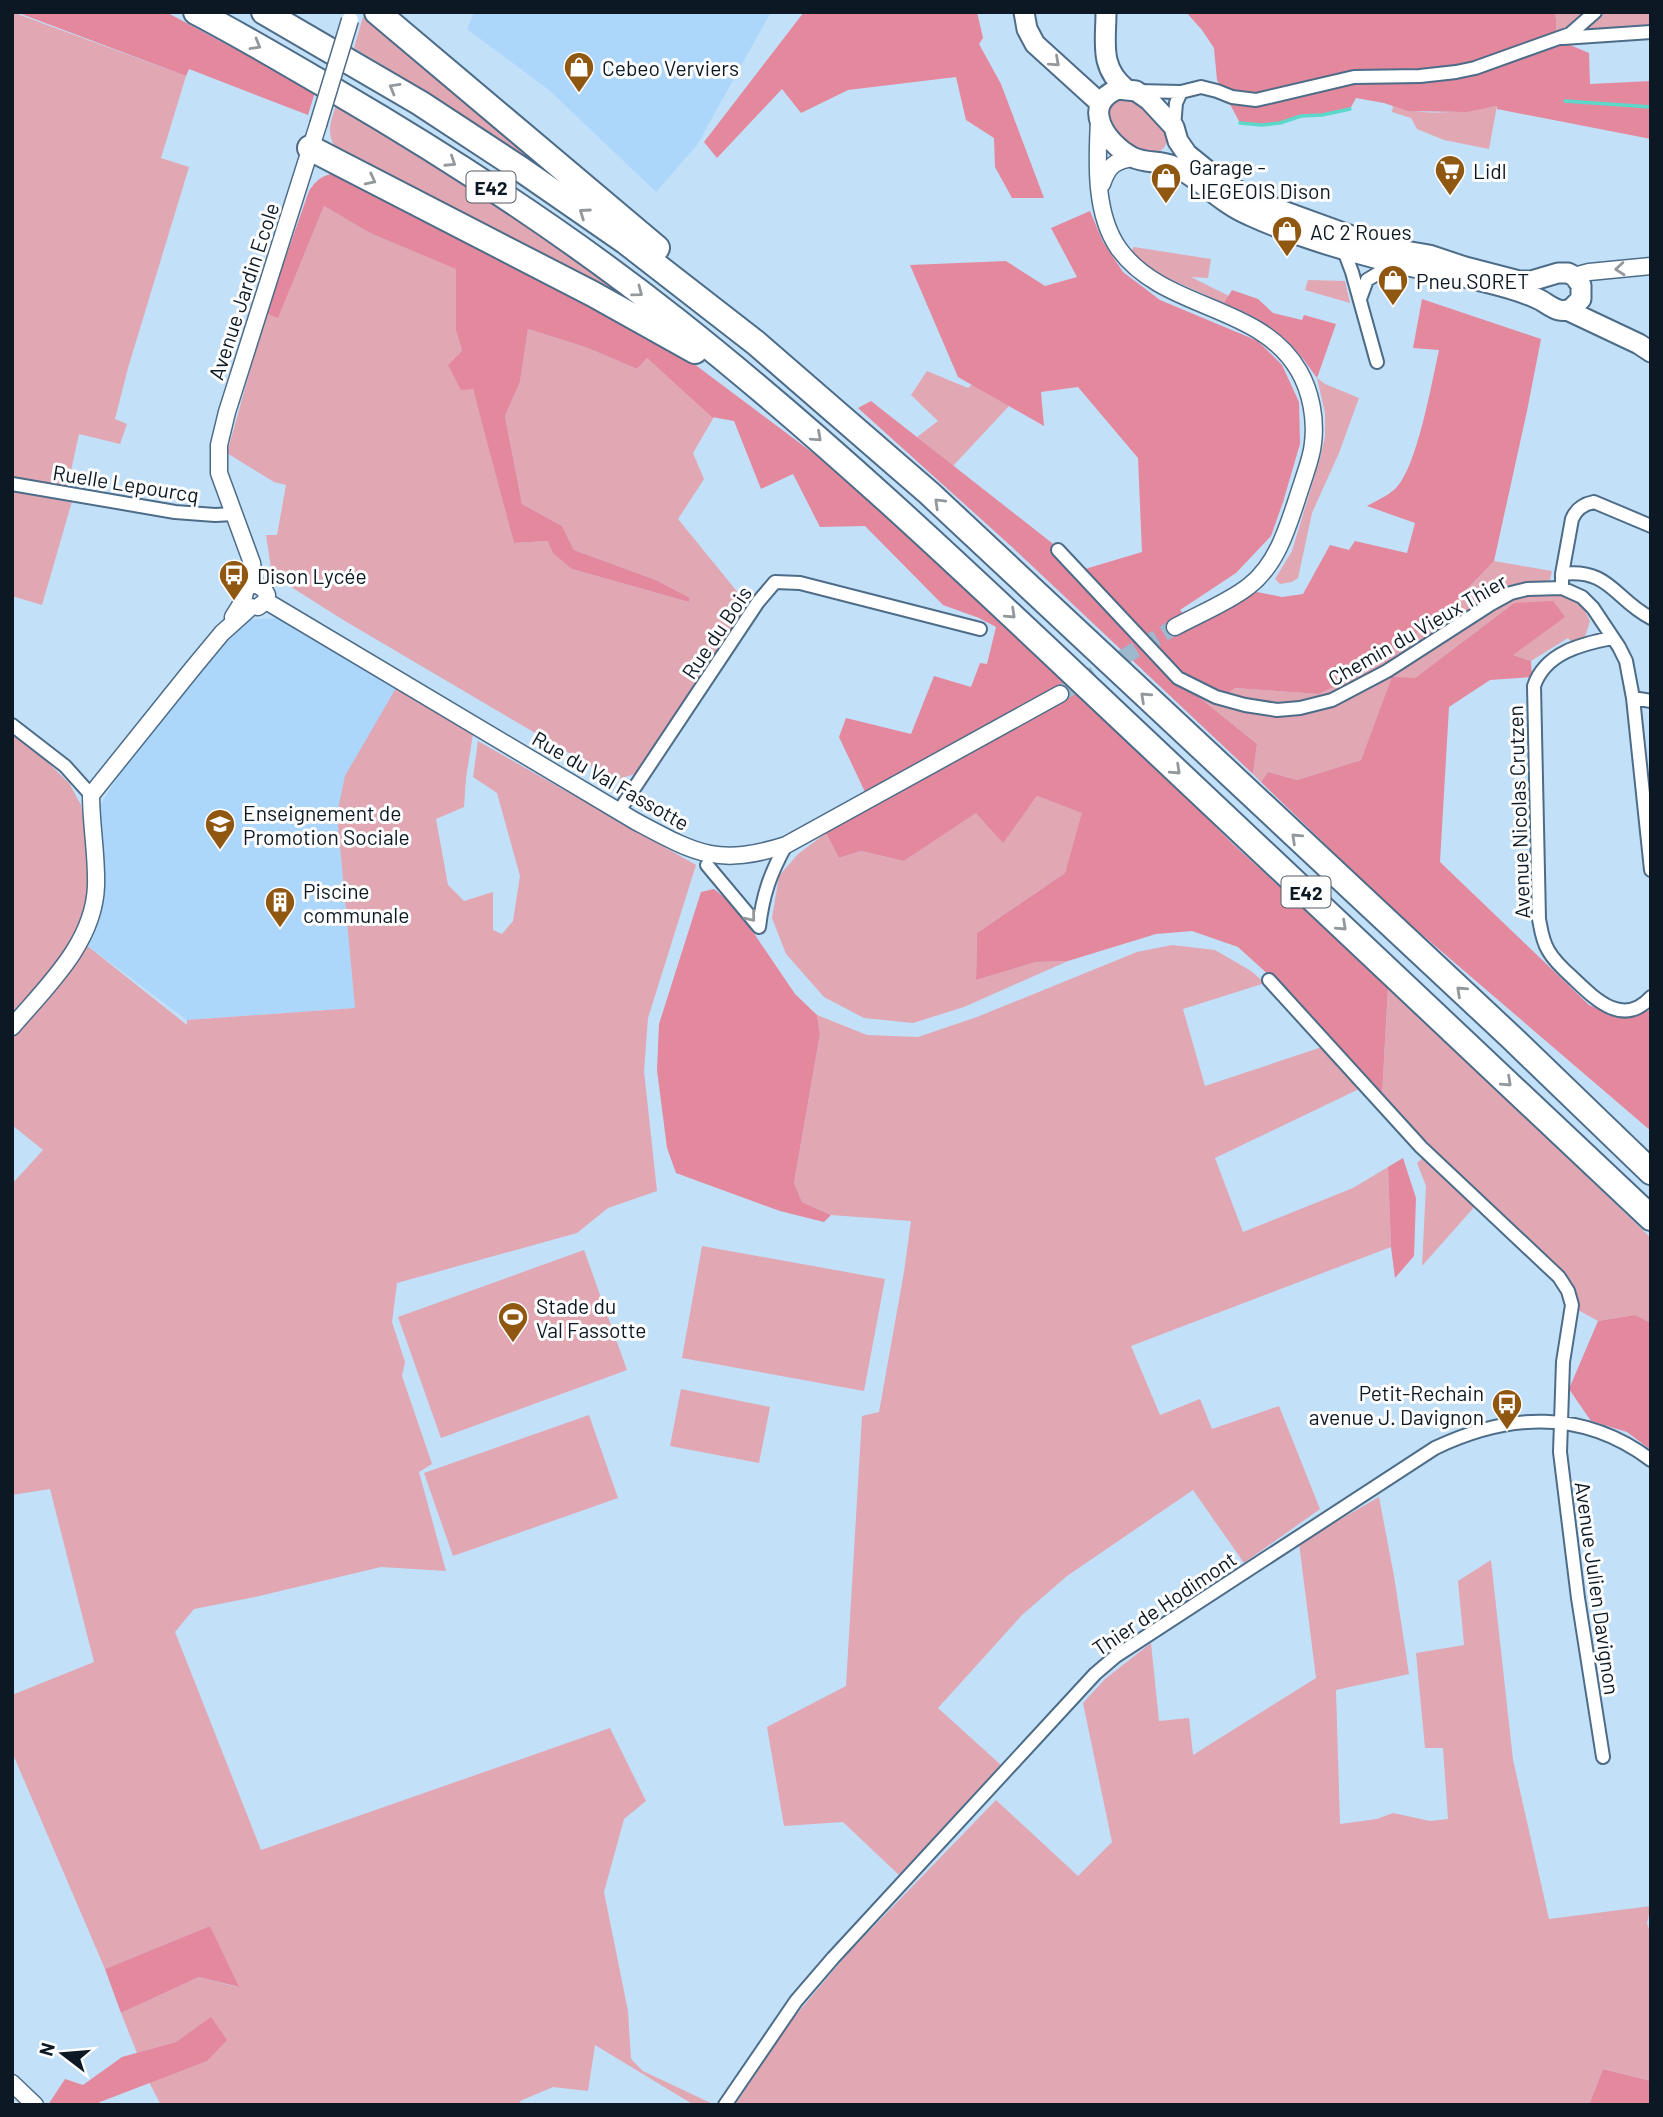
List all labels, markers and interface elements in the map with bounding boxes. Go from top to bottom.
one-way arrow [249,36,262,49]
shop icon: Cebeo Verviers [562,50,596,94]
one-way arrow [1047,54,1060,67]
place label: Cebeo Verviers [602,55,739,80]
one-way arrow [389,83,402,96]
one-way arrow [444,153,457,166]
supermarket icon: Lidl [1433,153,1467,197]
place label: Garage - LIEGEOIS Dison [1189,154,1331,203]
place label: Lidl [1473,158,1507,183]
shop icon: Garage - LIEGEOIS Dison [1149,161,1183,205]
one-way arrow [364,171,376,185]
road number: E42 [466,172,516,202]
street label: Avenue Jardin Ecole [203,199,283,383]
one-way arrow [579,209,592,221]
shop icon: AC 2 Roues [1270,214,1304,258]
place label: AC 2 Roues [1310,219,1412,244]
one-way arrow [1614,261,1625,276]
shop icon: Pneu SORET [1376,263,1410,307]
place label: Pneu SORET [1416,268,1529,293]
one-way arrow [630,283,643,296]
one-way arrow [808,429,821,441]
street label: Ruelle Lepourcq [51,459,201,507]
one-way arrow [934,499,947,512]
bus stop icon: Dison Lycée [217,558,251,602]
place label: Dison Lycée [257,563,367,588]
street label: Chemin du Vieux Thier [1323,567,1511,690]
street label: Rue du Bois [676,581,756,683]
one-way arrow [1003,606,1016,618]
one-way arrow [1140,692,1153,705]
street label: Avenue Nicolas Crutzen [1502,705,1534,919]
street label: Rue du Val Fassotte [528,725,694,835]
one-way arrow [1168,762,1181,775]
place label: Enseignement de Promotion Sociale [243,800,410,849]
school or university icon: Enseignement de Promotion Sociale [203,807,237,851]
one-way arrow [1291,834,1304,847]
road number: E42 [1282,876,1330,908]
place label: Piscine communale [303,878,409,927]
building icon: Piscine communale [263,885,297,929]
one-way arrow [743,910,756,922]
one-way arrow [1334,918,1347,931]
one-way arrow [1456,987,1469,999]
one-way arrow [1499,1074,1512,1087]
place label: Stade du Val Fassotte [536,1293,646,1342]
sports icon: Stade du Val Fassotte [496,1300,530,1344]
place label: Petit-Rechain avenue J. Davignon [1309,1380,1484,1429]
bus stop icon: Petit-Rechain avenue J. Davignon [1490,1387,1524,1431]
street label: Avenue Julien Davignon [1571,1480,1625,1696]
street label: Thier de Hodimont [1087,1546,1241,1660]
north arrow [28,2019,98,2089]
text: N [33,2040,59,2058]

